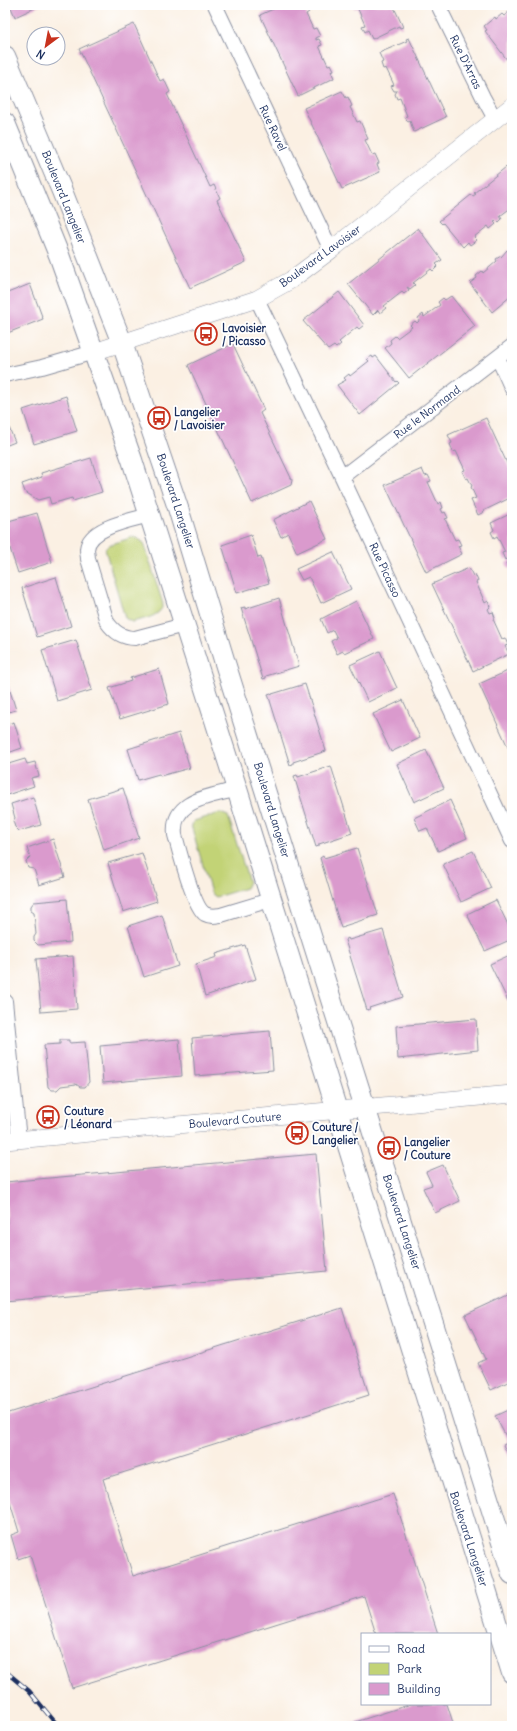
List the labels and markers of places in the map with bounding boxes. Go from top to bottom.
bus stop icon: Lavoisier / Picasso [193,321,219,347]
place label: Lavoisier / Picasso [222,321,267,348]
bus stop icon: Langelier / Lavoisier [146,405,172,431]
place label: Langelier / Lavoisier [174,405,225,432]
bus stop icon: Couture / Léonard [35,1104,61,1130]
place label: Couture / Léonard [64,1104,112,1131]
bus stop icon: Couture / Langelier [284,1120,310,1146]
place label: Couture / Langelier [312,1120,359,1148]
bus stop icon: Langelier / Couture [376,1135,402,1161]
place label: Langelier / Couture [404,1135,451,1162]

